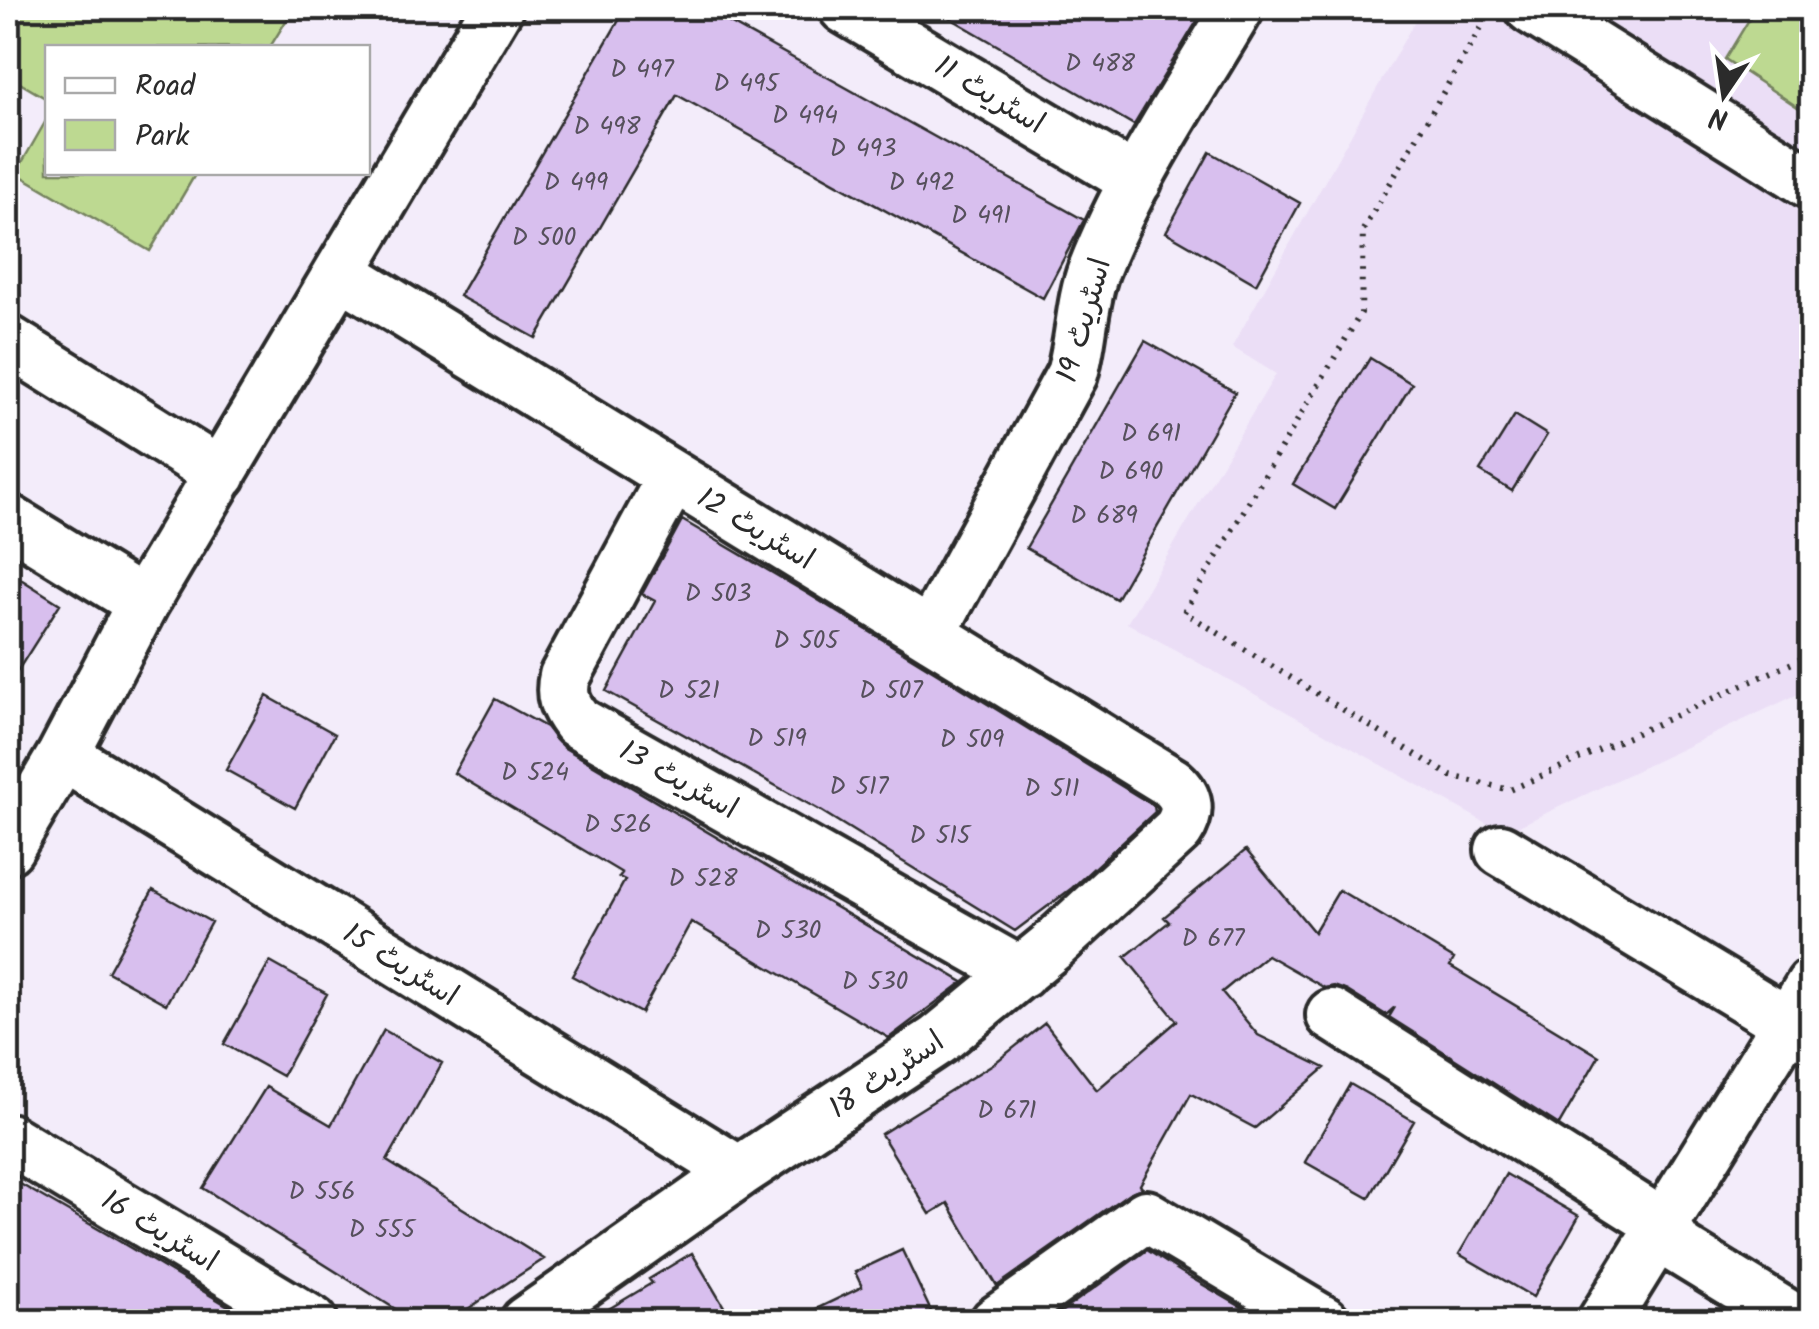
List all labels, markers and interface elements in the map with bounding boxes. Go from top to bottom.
street label: اسٹریٹ 11 [924,44,1054,148]
house number: D 488 [1065,44,1136,84]
legend [45,45,370,175]
north arrow [1674,45,1774,145]
house number: D 497 [610,50,675,90]
text: Road [135,63,196,111]
house number: D 495 [713,64,780,104]
text: N [1705,93,1733,141]
house number: D 494 [772,96,838,136]
house number: D 498 [573,107,642,147]
text: Park [135,113,190,161]
house number: D 493 [830,129,896,169]
house number: D 499 [544,163,608,203]
house number: D 492 [889,163,955,203]
house number: D 491 [951,196,1011,236]
house number: D 500 [512,218,576,258]
street label: اسٹریٹ 19 [1044,253,1126,389]
house number: D 691 [1121,414,1181,454]
house number: D 690 [1099,452,1163,492]
street label: اسٹریٹ 12 [687,476,823,584]
house number: D 689 [1070,496,1138,536]
house number: D 503 [685,574,751,614]
house number: D 505 [773,621,840,661]
house number: D 521 [658,671,720,711]
house number: D 507 [859,671,924,711]
house number: D 519 [747,719,807,759]
house number: D 509 [940,720,1004,760]
street label: اسٹریٹ 13 [609,728,747,833]
house number: D 524 [501,753,569,793]
house number: D 517 [830,767,890,807]
house number: D 511 [1024,769,1080,809]
house number: D 526 [584,805,652,845]
house number: D 515 [910,816,972,856]
house number: D 528 [668,859,739,899]
street label: اسٹریٹ 15 [332,911,467,1020]
house number: D 530 [755,911,821,951]
house number: D 677 [1181,919,1246,959]
house number: D 530 [842,962,908,1002]
street label: اسٹریٹ 18 [819,1019,955,1132]
house number: D 671 [977,1091,1037,1131]
house number: D 556 [289,1172,355,1212]
street label: اسٹریٹ 16 [91,1178,227,1286]
house number: D 555 [349,1210,417,1250]

